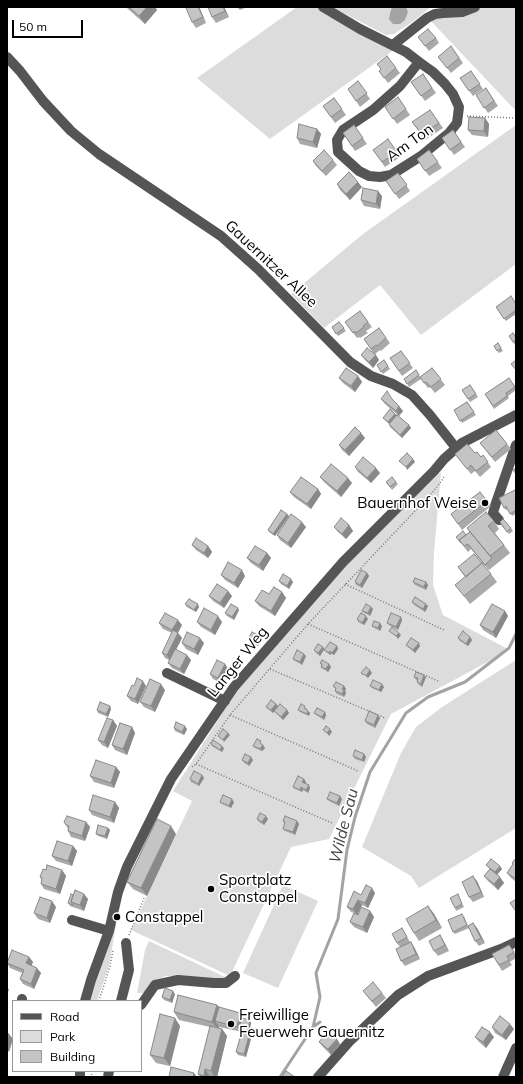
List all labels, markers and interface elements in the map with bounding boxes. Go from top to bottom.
scale bar [14,12,85,38]
text: 50 m [19,19,47,34]
street label: Am Ton [383,120,437,166]
street label: Gauernitzer Allee [221,217,321,311]
place label: Bauernhof Weise [357,494,477,512]
marker: Bauernhof Weise [480,498,490,508]
street label: Langer Weg [204,623,272,701]
water label: Wilde Sau [325,786,363,866]
place label: Sportplatz Constappel [219,871,297,906]
marker: Sportplatz Constappel [206,884,216,894]
place label: Constappel [125,908,203,926]
marker: Constappel [112,912,122,922]
legend [12,1000,142,1072]
place label: Freiwillige Feuerwehr Gauernitz [239,1006,385,1041]
text: Road [50,1009,79,1024]
marker: Freiwillige Feuerwehr Gauernitz [226,1019,236,1029]
text: Park [50,1029,75,1044]
text: Building [50,1049,95,1064]

